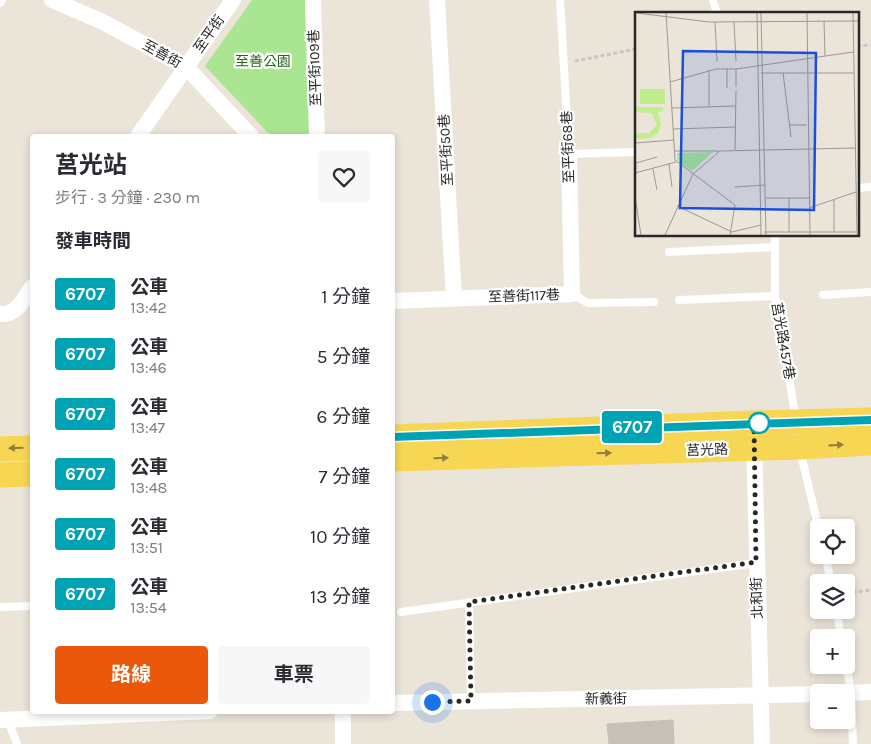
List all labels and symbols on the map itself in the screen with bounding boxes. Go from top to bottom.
street label: 至平街 [190,12,228,56]
inset map [635,12,858,236]
street label: 至平街109巷 [305,29,325,107]
street label: 至善街 [140,36,184,72]
park label: 至善公園 [235,53,291,70]
street label: 至平街68巷 [558,110,578,184]
street label: 至平街50巷 [436,113,456,187]
street label: 至善街117巷 [488,286,560,306]
street label: 莒光路457巷 [768,301,798,381]
line badge: 6707 [597,411,667,443]
unlabelled marker [748,412,770,434]
street label: 莒光路 [686,441,728,459]
one-way arrow [828,441,844,449]
one-way arrow [8,445,24,453]
one-way arrow [596,449,612,457]
one-way arrow [433,454,449,462]
street label: 北和街 [748,577,766,619]
your location [420,690,445,715]
street label: 新義街 [585,690,627,708]

